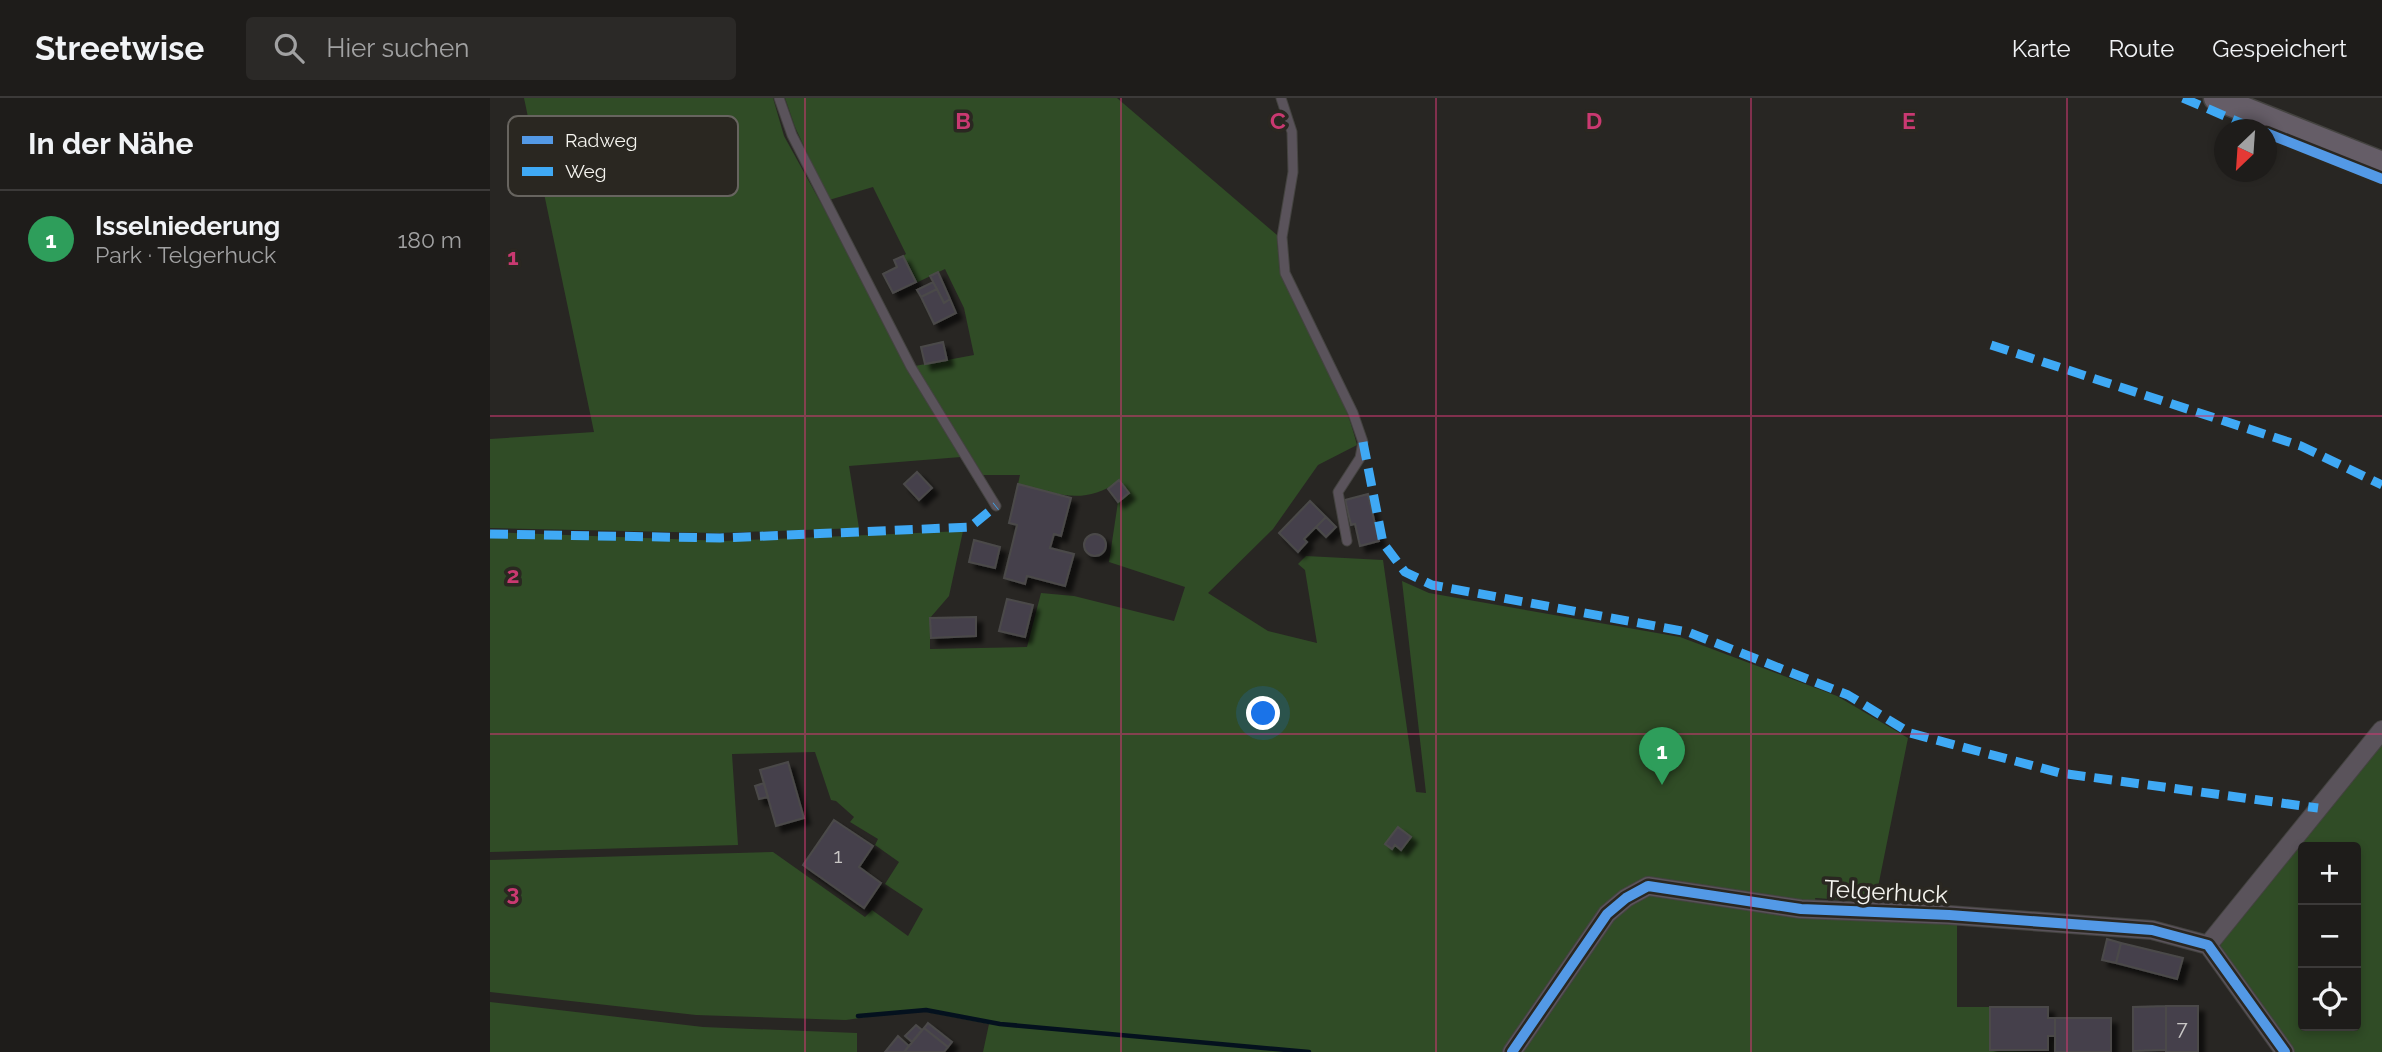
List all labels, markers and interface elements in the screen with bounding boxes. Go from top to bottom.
search box [246,17,736,80]
text: Streetwise [35,29,204,68]
icon: search [270,29,308,67]
text: Hier suchen [326,33,469,63]
text: Karte [2012,34,2071,63]
text: Route [2109,34,2174,63]
text: Gespeichert [2212,34,2347,63]
text: B [955,107,971,134]
text: C [1270,107,1286,134]
text: D [1586,107,1602,134]
text: E [1902,107,1916,134]
legend [508,116,738,196]
north arrow [2214,119,2277,182]
text: In der Nähe [28,126,193,161]
text: Radweg [565,129,637,151]
text: Weg [565,160,607,182]
text: Isselniederung [95,211,280,241]
text: 1 [45,226,57,253]
text: 180 m [397,226,462,253]
text: Park · Telgerhuck [95,241,276,268]
text: 1 [507,243,519,270]
text: 2 [507,561,519,588]
your location [1246,696,1280,730]
pin: 1 [1639,727,1685,785]
map controls [2298,842,2361,1031]
button: + [2298,842,2361,905]
house number: 1 [834,843,843,868]
street label: Telgerhuck [1823,874,1949,909]
text: 3 [507,879,519,906]
button: − [2298,905,2361,968]
button: locate [2298,968,2361,1031]
house number: 7 [2176,1015,2188,1040]

